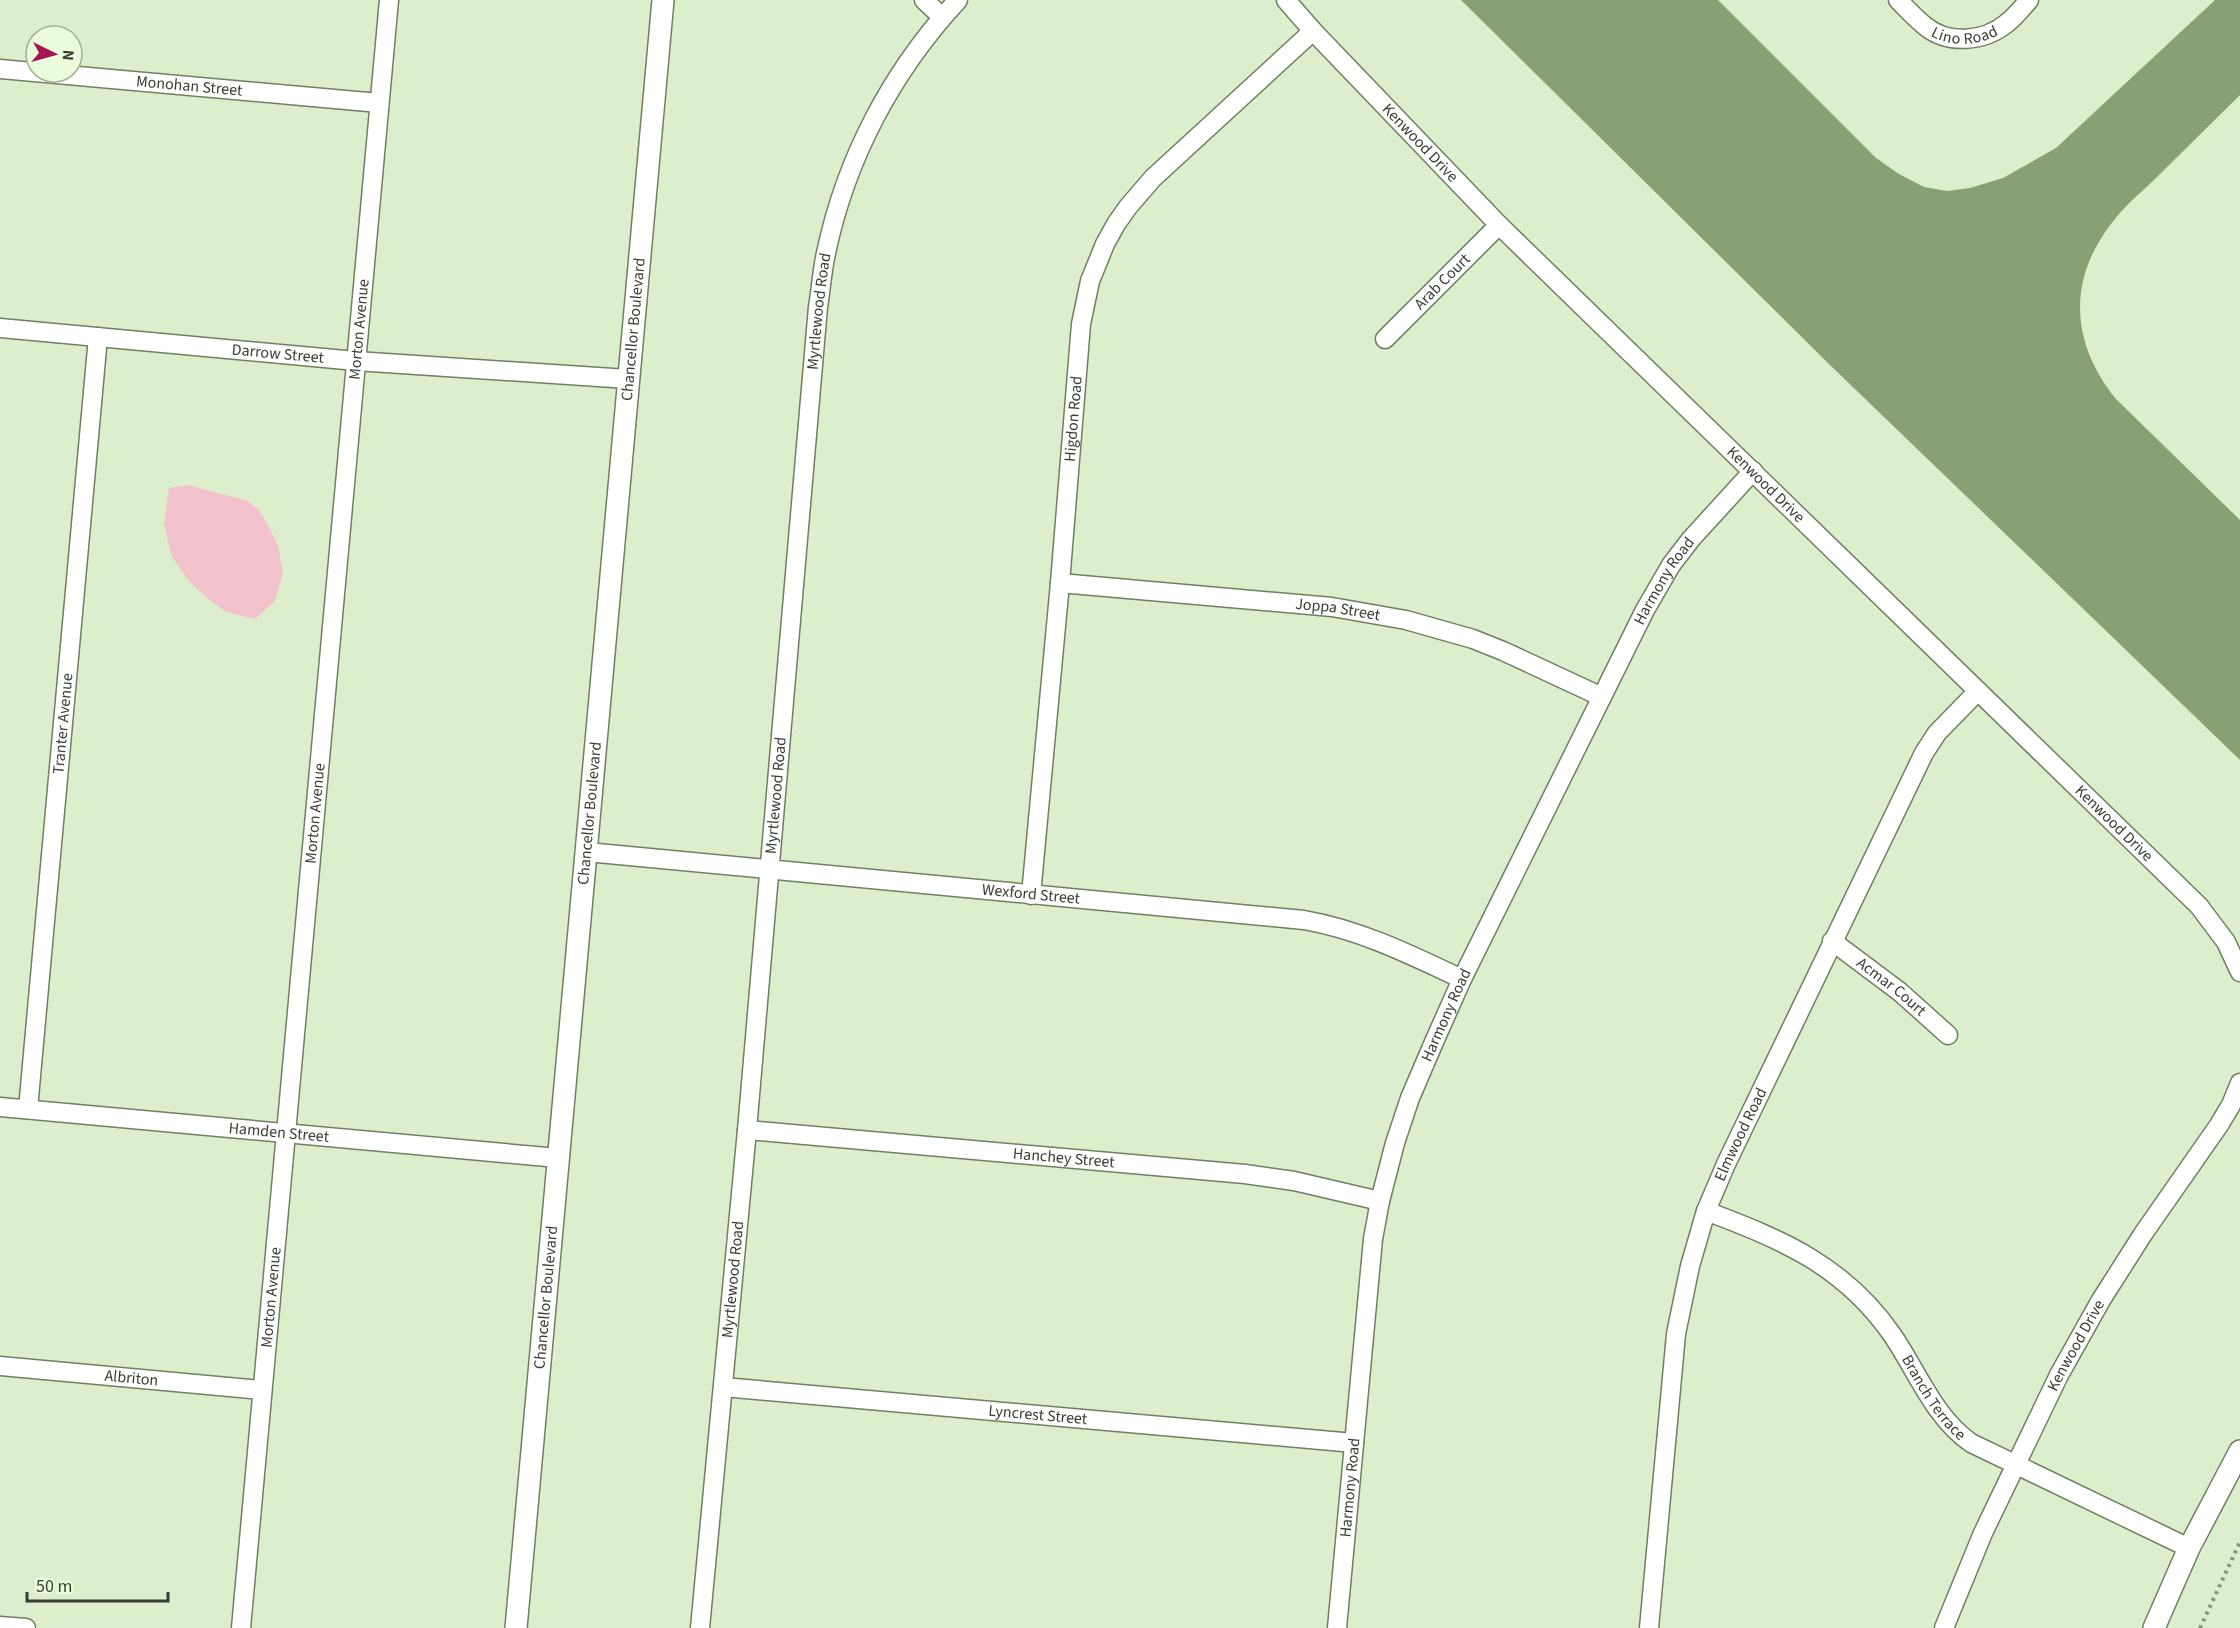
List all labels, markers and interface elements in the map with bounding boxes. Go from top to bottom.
street label: Lino Road [1928,20,2001,50]
north arrow [24,24,84,84]
text: N [57,49,79,61]
street label: Monohan Street [135,70,244,102]
street label: Kenwood Drive [1377,99,1463,187]
street label: Arab Court [1409,248,1476,315]
street label: Myrtlewood Road [802,251,837,371]
street label: Chancellor Boulevard [616,257,651,402]
street label: Morton Avenue [344,278,375,381]
street label: Darrow Street [231,339,325,369]
street label: Higdon Road [1059,375,1088,463]
street label: Kenwood Drive [1722,441,1810,528]
street label: Harmony Road [1628,532,1700,629]
street label: Joppa Street [1294,593,1382,626]
street label: Tranter Avenue [47,672,78,775]
street label: Myrtlewood Road [760,736,792,855]
street label: Chancellor Boulevard [572,741,607,886]
street label: Morton Avenue [300,762,331,865]
street label: Kenwood Drive [2070,780,2158,867]
street label: Wexford Street [981,879,1082,910]
street label: Acmar Court [1852,952,1931,1022]
street label: Harmony Road [1416,965,1476,1065]
street label: Elmwood Road [1709,1084,1772,1184]
street label: Hamden Street [228,1117,331,1148]
street label: Hanchey Street [1012,1143,1116,1173]
street label: Myrtlewood Road [716,1220,749,1339]
street label: Chancellor Boulevard [528,1225,563,1370]
street label: Morton Avenue [256,1246,287,1349]
street label: Kenwood Drive [2042,1296,2110,1395]
street label: Branch Terrace [1896,1351,1971,1445]
street label: Albriton [104,1365,159,1391]
street label: Lyncrest Street [987,1400,1089,1430]
street label: Harmony Road [1334,1437,1366,1538]
scale bar [27,1565,168,1603]
text: 50 m [36,1574,72,1599]

